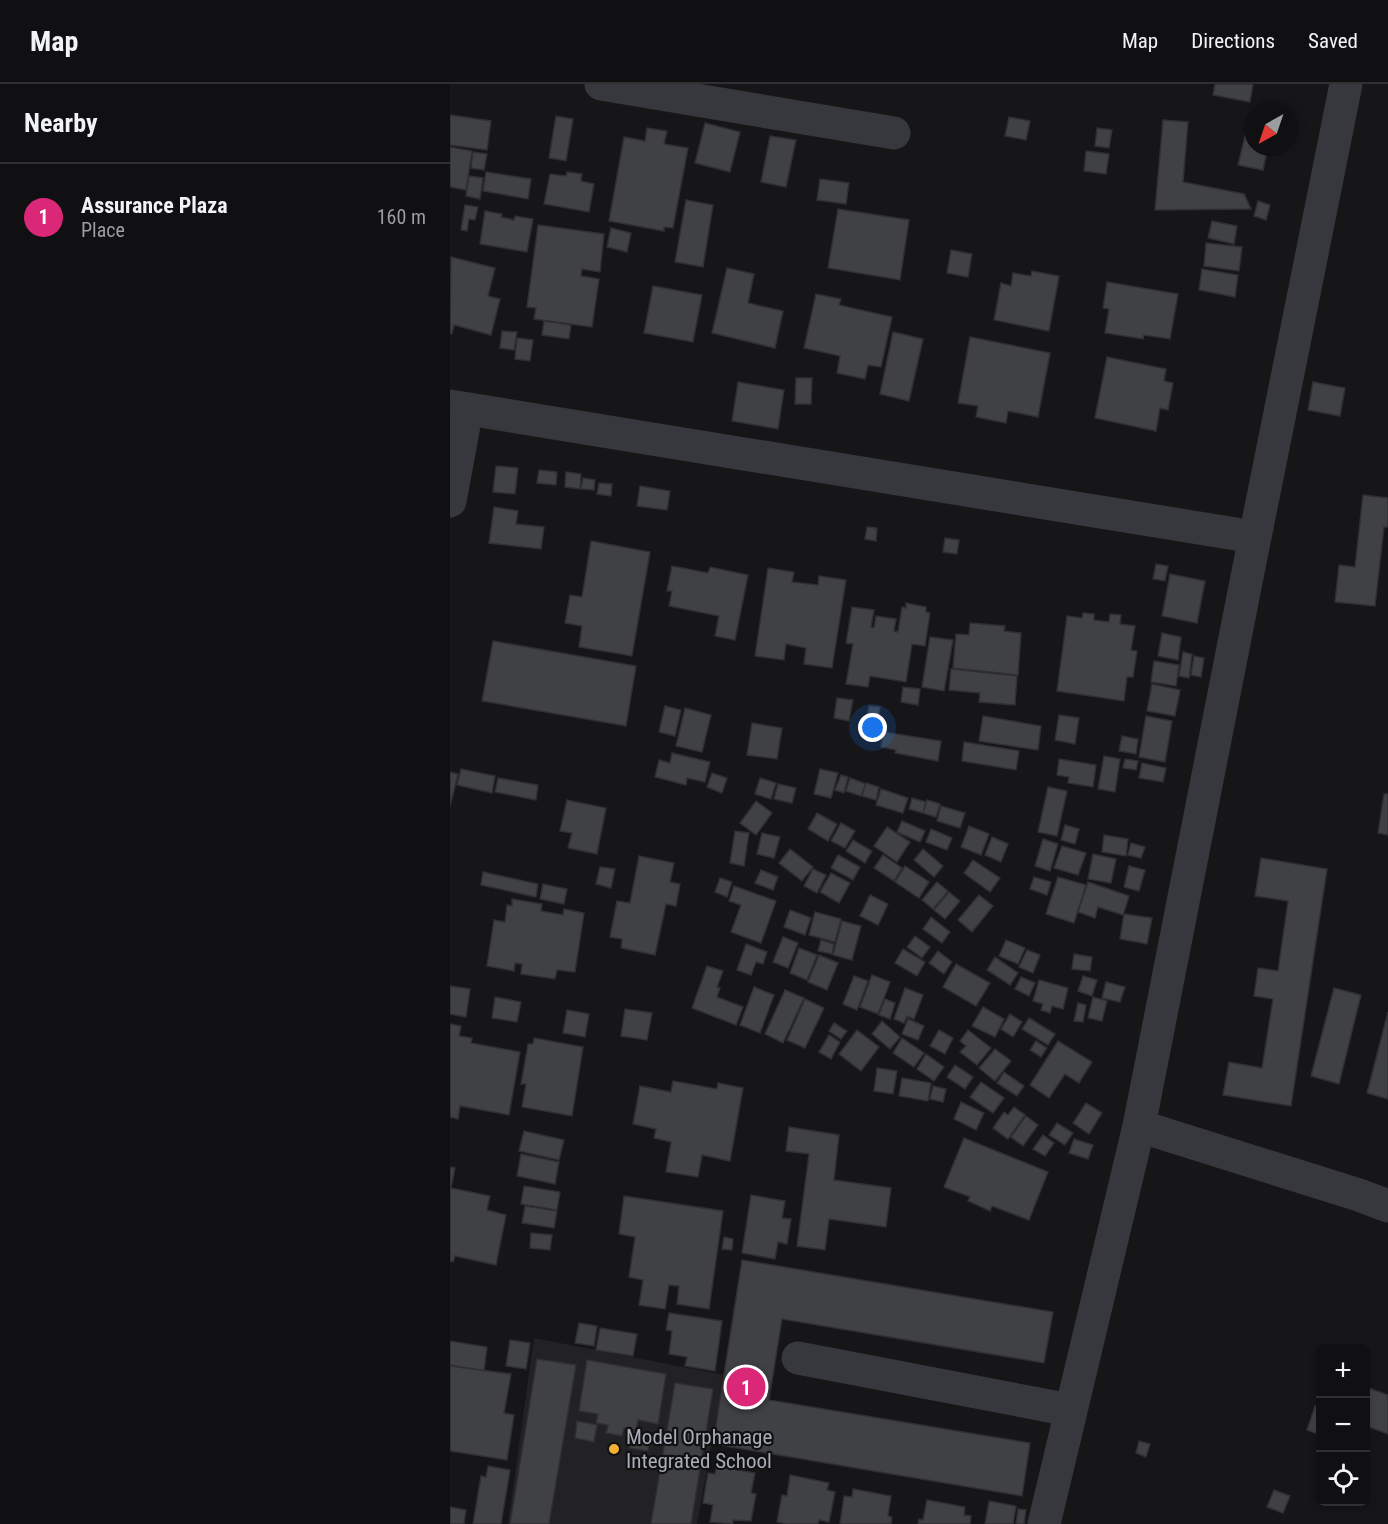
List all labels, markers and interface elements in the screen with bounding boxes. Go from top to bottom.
text: Map [30,25,78,58]
text: Map [1122,29,1158,53]
text: Directions [1191,29,1275,53]
text: Saved [1308,29,1358,53]
north arrow [1244,102,1298,156]
text: Nearby [24,108,98,138]
text: Assurance Plaza [81,193,228,218]
text: 1 [38,205,49,229]
text: 160 m [377,205,426,229]
text: Place [81,218,125,242]
your location [858,713,887,742]
map controls [1316,1344,1370,1506]
button: + [1316,1344,1370,1398]
pin: 1 [726,1364,766,1410]
button: − [1316,1398,1370,1452]
place label: Model Orphanage Integrated School [626,1425,772,1473]
marker: Model Orphanage Integrated School [607,1442,621,1456]
button: locate [1316,1452,1370,1506]

